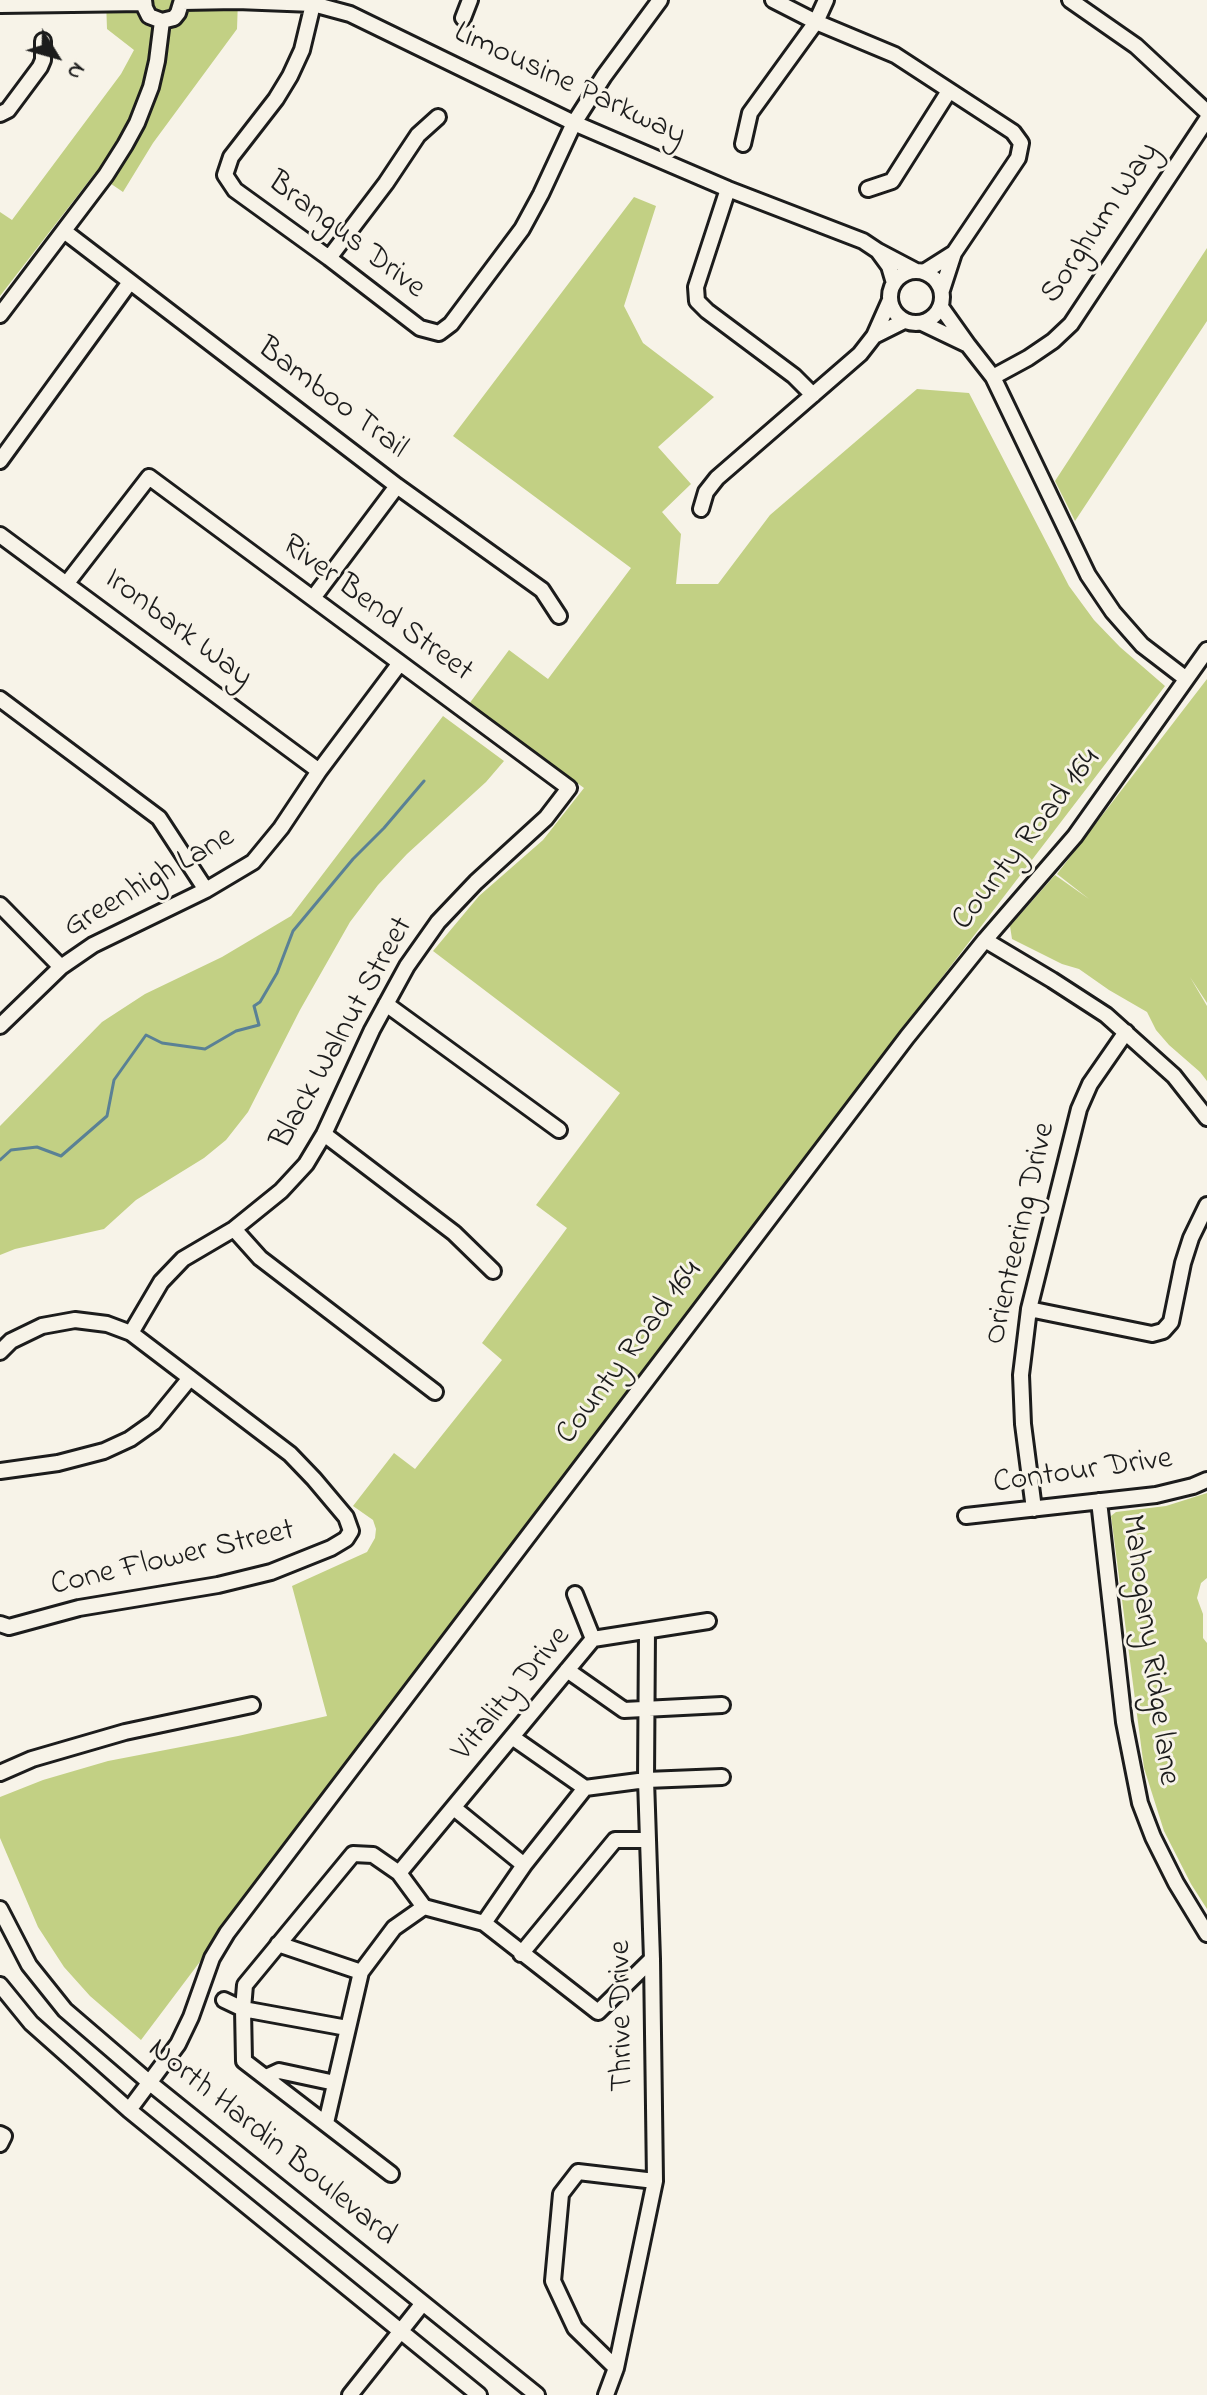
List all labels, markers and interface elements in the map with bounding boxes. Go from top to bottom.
street label: Limousine Parkway [447,15,691,157]
north arrow [16,16,96,96]
text: N [58,55,92,86]
street label: Sorghum Way [1034,136,1170,312]
street label: Brangus Drive [258,165,432,309]
street label: Bamboo Trail [248,331,414,469]
street label: River Bend Street [273,528,479,692]
street label: Ironbark Way [95,562,259,698]
street label: County Road 164 [945,743,1111,939]
street label: Greenhigh Lane [58,820,242,948]
street label: Black Walnut Street [264,911,424,1157]
street label: Orienteering Drive [978,1119,1066,1349]
street label: County Road 164 [550,1255,712,1453]
street label: Contour Drive [991,1441,1175,1505]
street label: Mahogany Ridge lane [1110,1512,1186,1788]
street label: Cone Flower Street [47,1513,299,1607]
street label: Vitality Drive [445,1619,581,1771]
street label: Thrive Drive [603,1940,645,2092]
street label: North Hardin Boulevard [139,2032,403,2256]

